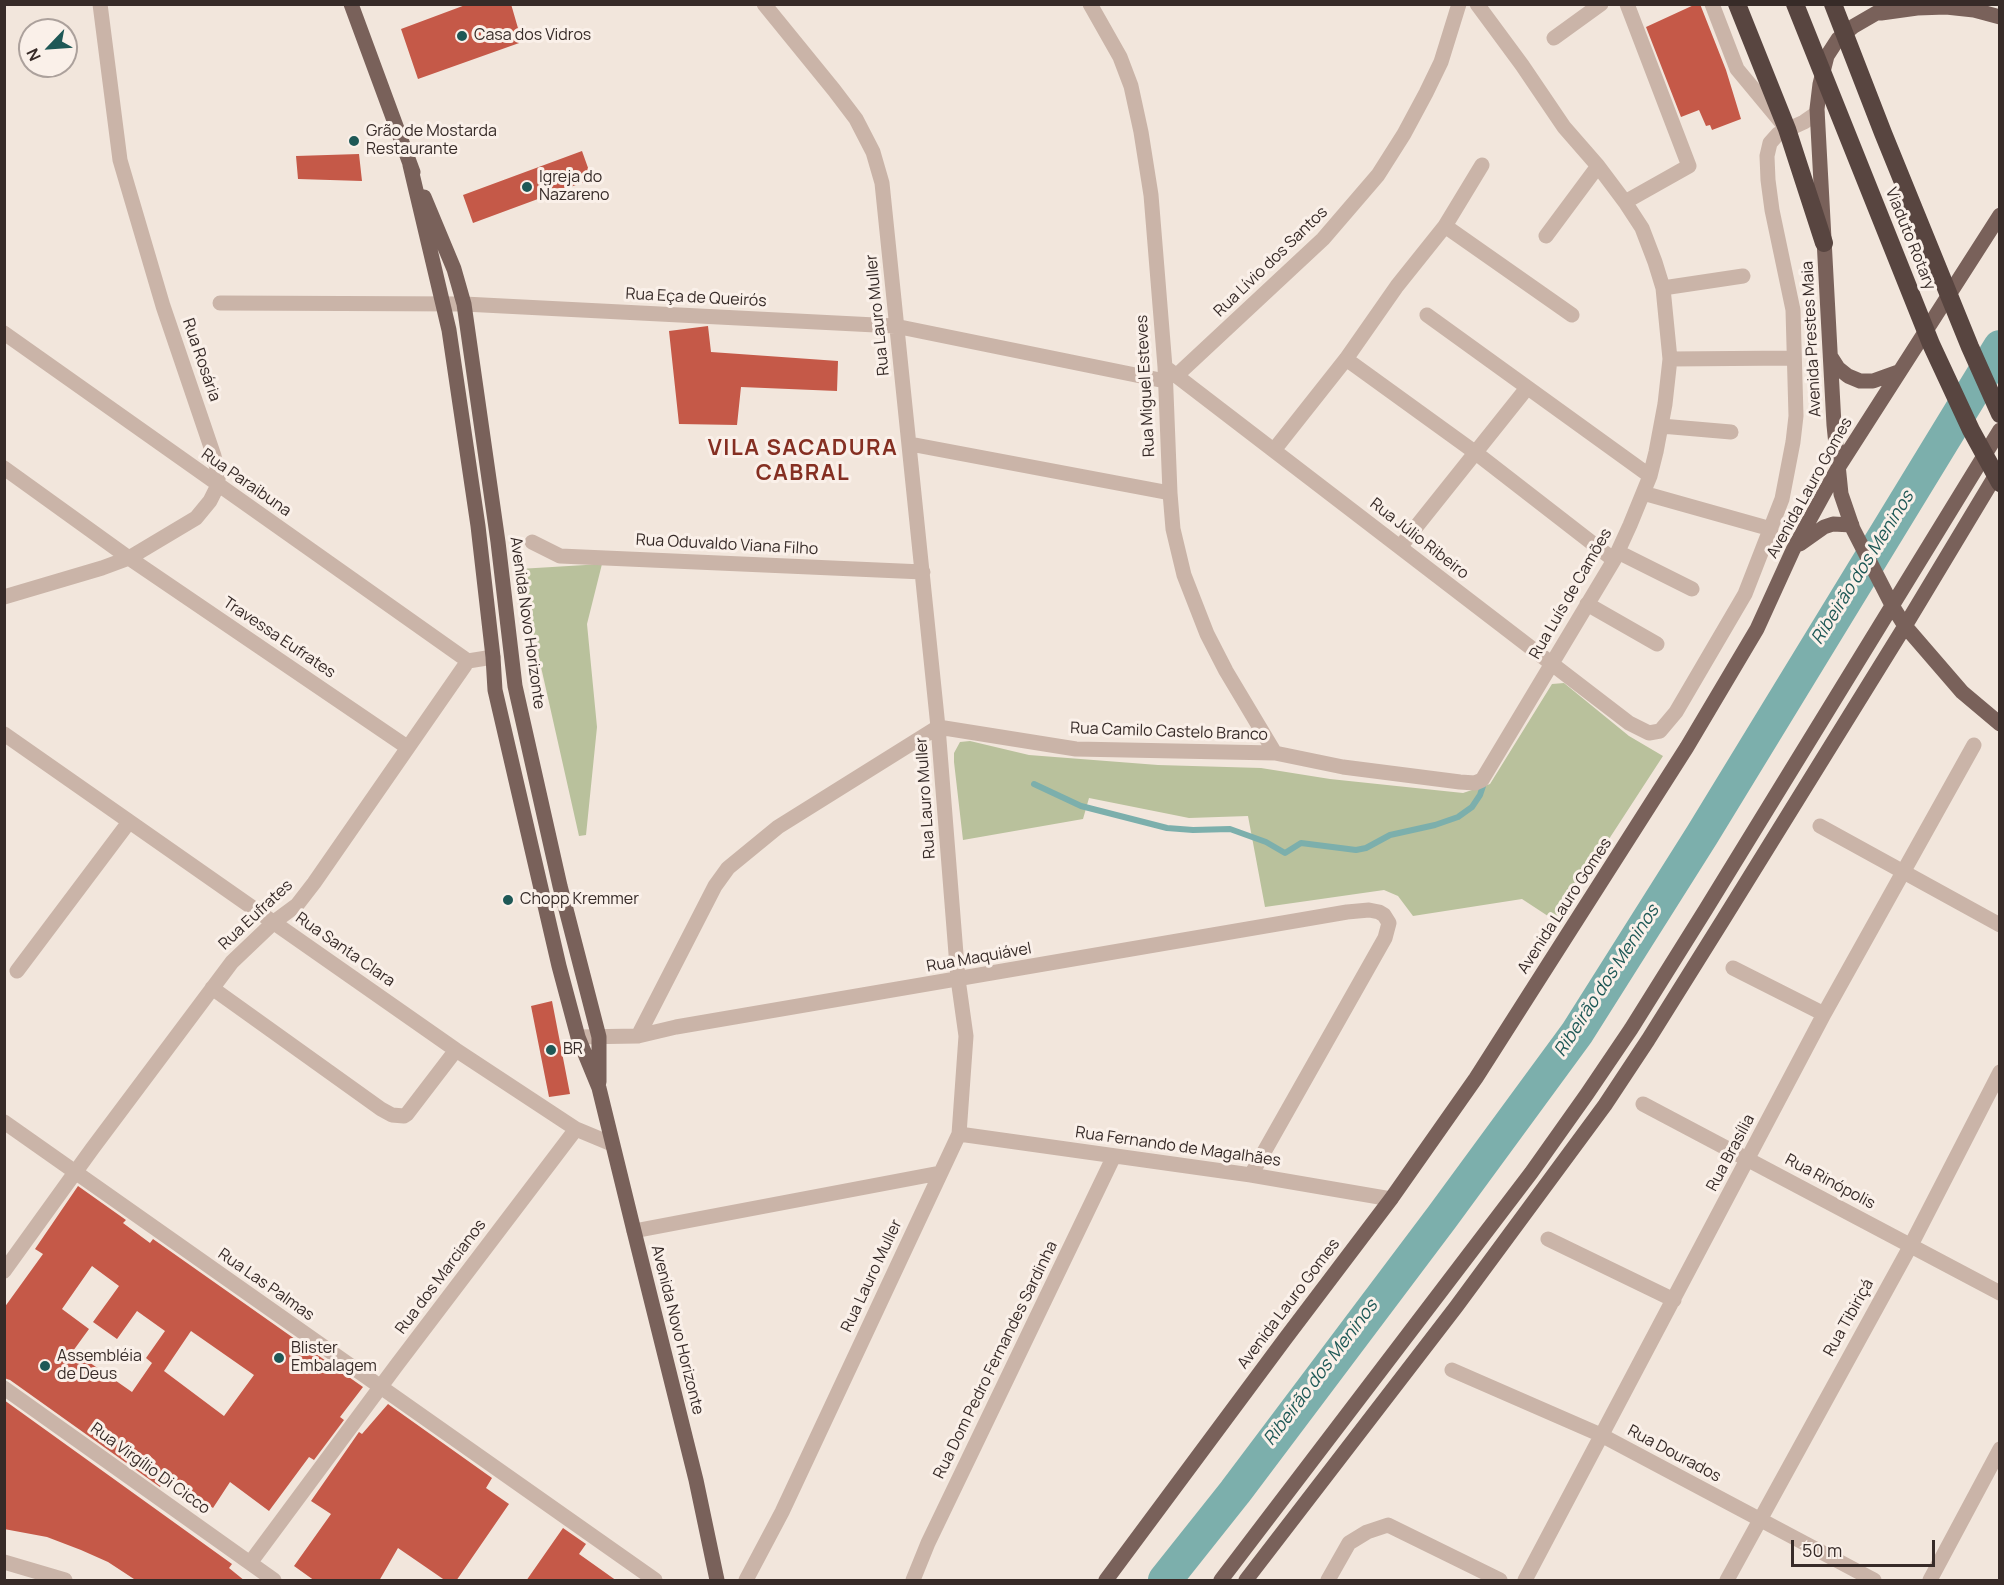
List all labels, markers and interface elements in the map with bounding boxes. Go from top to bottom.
north arrow [18,18,78,78]
place label: Casa dos Vidros [474,26,591,46]
marker: Casa dos Vidros [455,29,469,43]
text: N [21,45,46,65]
place label: Grão de Mostarda Restaurante [366,122,497,160]
marker: Grão de Mostarda Restaurante [347,134,361,148]
place label: Igreja do Nazareno [539,168,609,206]
marker: Igreja do Nazareno [520,180,534,194]
street label: Viaduto Rotary [1881,185,1939,293]
street label: Rua Lívio dos Santos [1210,203,1332,321]
street label: Rua Lauro Muller [862,253,894,377]
street label: Avenida Prestes Maia [1798,260,1826,418]
street label: Rua Eça de Queirós [625,285,767,311]
street label: Rua Miguel Esteves [1133,314,1159,458]
street label: Rua Rosária [178,316,224,404]
street label: Avenida Lauro Gomes [1763,414,1857,562]
district label: VILA SACADURA CABRAL [708,436,898,488]
street label: Rua Paraibuna [197,445,295,521]
water label: Ribeirão dos Meninos [1807,487,1919,649]
street label: Rua Júlio Ribeiro [1366,494,1472,584]
street label: Rua Luís de Camões [1526,525,1616,663]
street label: Rua Oduvaldo Viana Filho [635,531,819,559]
street label: Avenida Novo Horizonte [505,536,549,710]
street label: Travessa Eufrates [219,593,339,683]
street label: Rua Camilo Castelo Branco [1070,719,1268,745]
street label: Rua Lauro Muller [912,736,940,860]
street label: Avenida Lauro Gomes [1514,834,1616,978]
street label: Rua Eufrates [215,876,297,954]
place label: Chopp Kremmer [520,890,639,910]
marker: Chopp Kremmer [501,893,515,907]
water label: Ribeirão dos Meninos [1550,901,1664,1061]
street label: Rua Santa Clara [292,909,398,991]
street label: Rua Maquiável [925,939,1033,977]
place label: BR [563,1040,583,1060]
marker: BR [544,1043,558,1057]
street label: Rua Brasília [1703,1111,1759,1195]
street label: Rua Fernando de Magalhães [1074,1123,1282,1171]
street label: Rua Rinópolis [1782,1150,1878,1214]
street label: Rua dos Marcianos [392,1216,490,1338]
street label: Rua Lauro Muller [838,1217,906,1335]
street label: Avenida Lauro Gomes [1234,1235,1344,1373]
street label: Rua Dom Pedro Fernandes Sardinha [930,1238,1062,1482]
street label: Avenida Novo Horizonte [647,1243,707,1417]
street label: Rua Las Palmas [214,1245,318,1325]
street label: Rua Tibiriçá [1820,1276,1878,1360]
water label: Ribeirão dos Meninos [1259,1296,1383,1450]
place label: Blister Embalagem [291,1339,377,1377]
place label: Assembléia de Deus [57,1347,142,1385]
marker: Blister Embalagem [272,1351,286,1365]
marker: Assembléia de Deus [38,1359,52,1373]
street label: Rua Virgílio Di Cicco [86,1419,214,1519]
street label: Rua Dourados [1624,1421,1724,1487]
scale bar [1794,1528,1938,1566]
text: 50 m [1802,1538,1842,1562]

